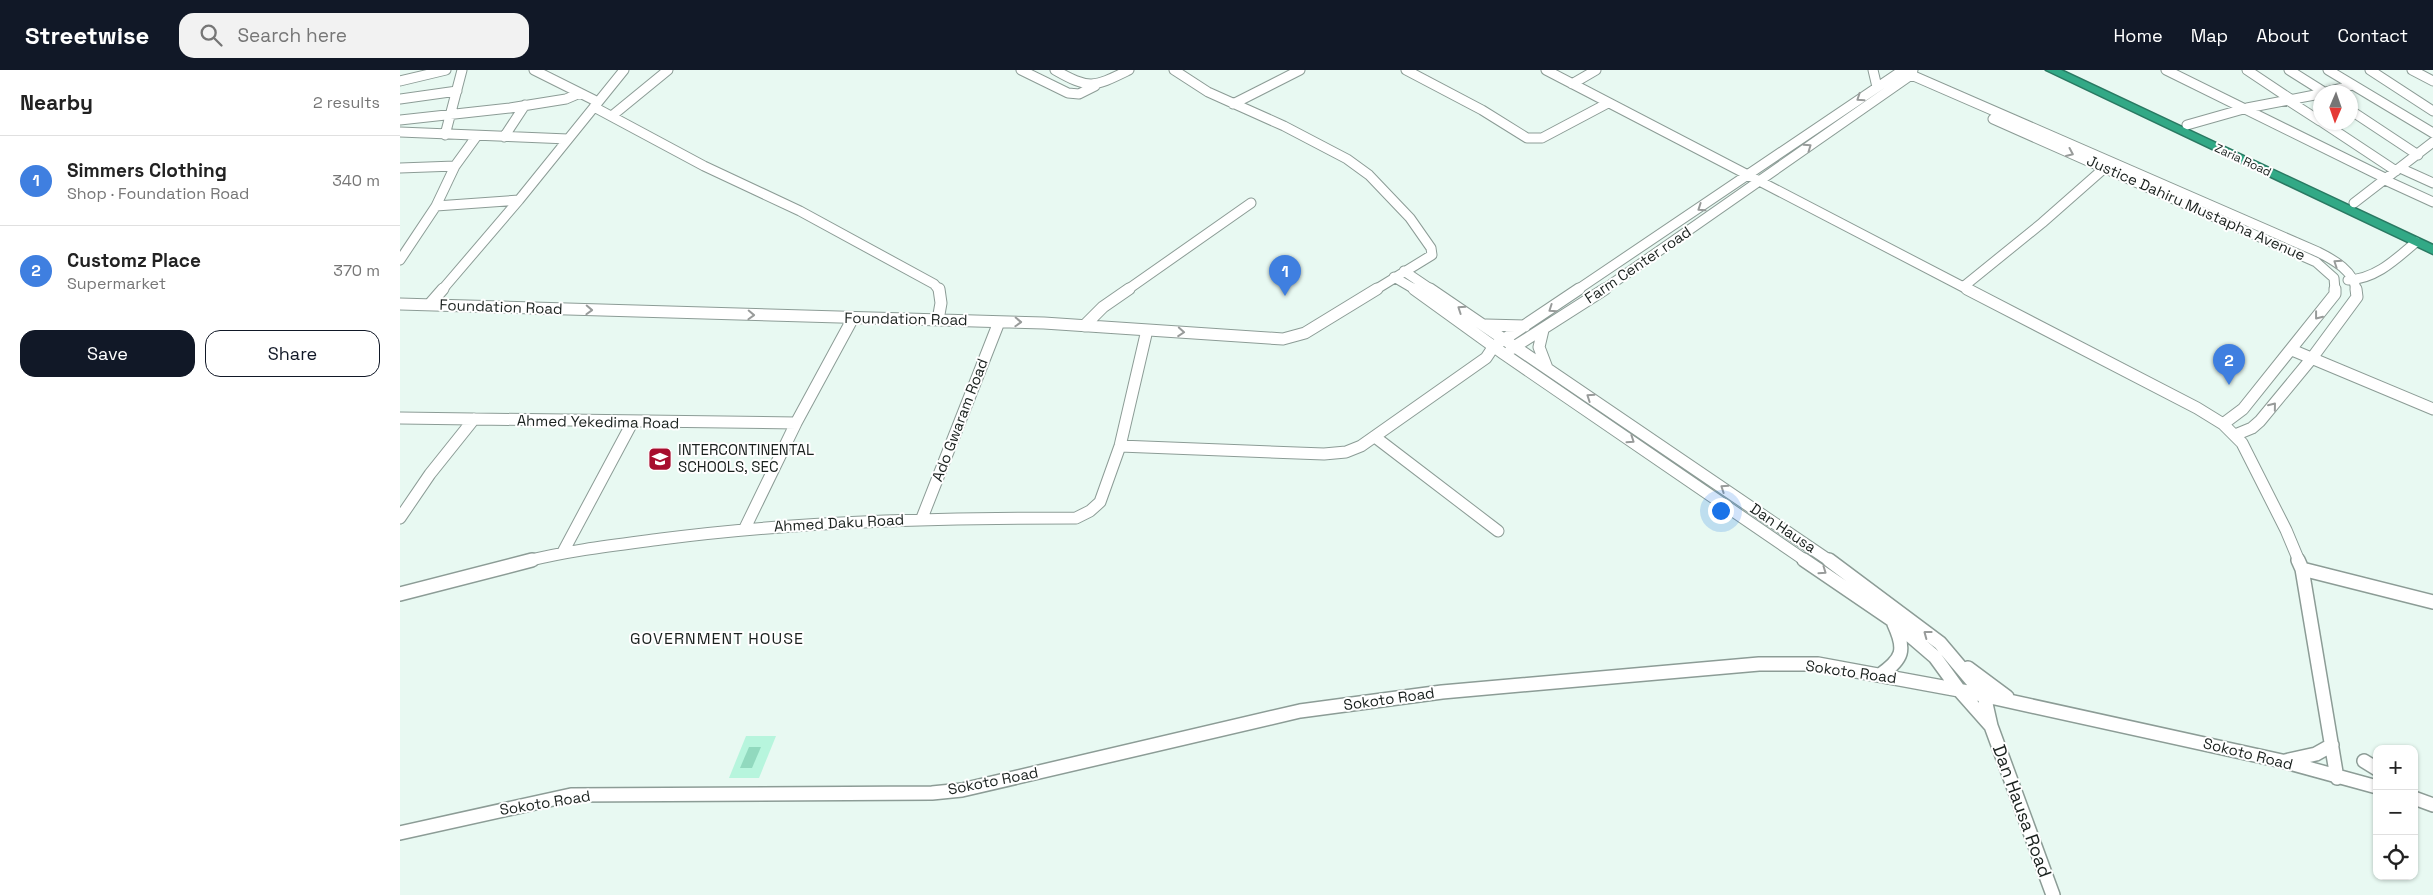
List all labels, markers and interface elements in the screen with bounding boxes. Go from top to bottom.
search box [179,13,529,58]
text: Streetwise [25,20,149,51]
icon: search [197,21,225,49]
text: Search here [237,23,347,48]
text: Home [2114,24,2163,47]
text: Map [2191,24,2228,47]
text: About [2256,24,2310,47]
text: Contact [2338,24,2408,47]
north arrow [2313,85,2358,130]
text: Nearby [20,89,93,116]
text: 2 results [313,92,380,113]
one-way arrow [1856,92,1866,101]
street label: Zaria Road [2212,140,2274,180]
one-way arrow [1802,144,1812,153]
one-way arrow [2065,146,2074,157]
street label: Justice Dahiru Mustapha Avenue [2084,151,2309,265]
text: Simmers Clothing [67,158,227,183]
text: 1 [32,170,40,191]
text: 340 m [332,170,380,191]
text: Shop · Foundation Road [67,183,249,204]
one-way arrow [1697,202,1707,211]
street label: Farm Center road [1581,222,1695,307]
text: Customz Place [67,248,201,273]
pin: 1 [1269,255,1301,296]
text: 2 [31,260,41,281]
text: 370 m [333,260,380,281]
one-way arrow [2333,260,2342,270]
text: Supermarket [67,273,166,294]
street label: Foundation Road [439,295,563,318]
one-way arrow [1548,303,1558,312]
one-way arrow [585,305,593,315]
one-way arrow [1457,306,1467,315]
street label: Foundation Road [844,308,968,329]
one-way arrow [748,310,755,320]
one-way arrow [2315,310,2324,320]
one-way arrow [1015,317,1023,328]
one-way arrow [1177,327,1185,338]
button: Save [20,330,195,377]
button: Share [205,330,380,377]
pin: 2 [2213,344,2245,385]
street label: Ado Gwaram Road [927,356,992,484]
one-way arrow [1586,394,1596,403]
one-way arrow [2267,402,2276,411]
street label: Ahmed Yekedima Road [517,411,679,432]
one-way arrow [1625,434,1635,443]
place label: INTERCONTINENTAL SCHOOLS, SEC [678,440,814,476]
school or university icon: INTERCONTINENTAL SCHOOLS, SEC [647,446,673,472]
one-way arrow [1720,485,1730,494]
your location [1708,498,1734,524]
street label: Dan Hausa [1747,499,1820,557]
street label: Ahmed Daku Road [773,510,905,535]
one-way arrow [1817,565,1827,574]
district label: GOVERNMENT HOUSE [630,628,804,649]
one-way arrow [1924,631,1933,639]
street label: Sokoto Road [1804,656,1898,687]
street label: Sokoto Road [1342,683,1436,714]
street label: Sokoto Road [2201,733,2295,774]
street label: Dan Hausa Road [1988,741,2057,880]
map controls [2373,745,2418,880]
button: + [2373,745,2418,790]
street label: Sokoto Road [946,762,1040,799]
street label: Sokoto Road [498,786,592,819]
button: − [2373,790,2418,835]
button: locate [2373,835,2418,880]

